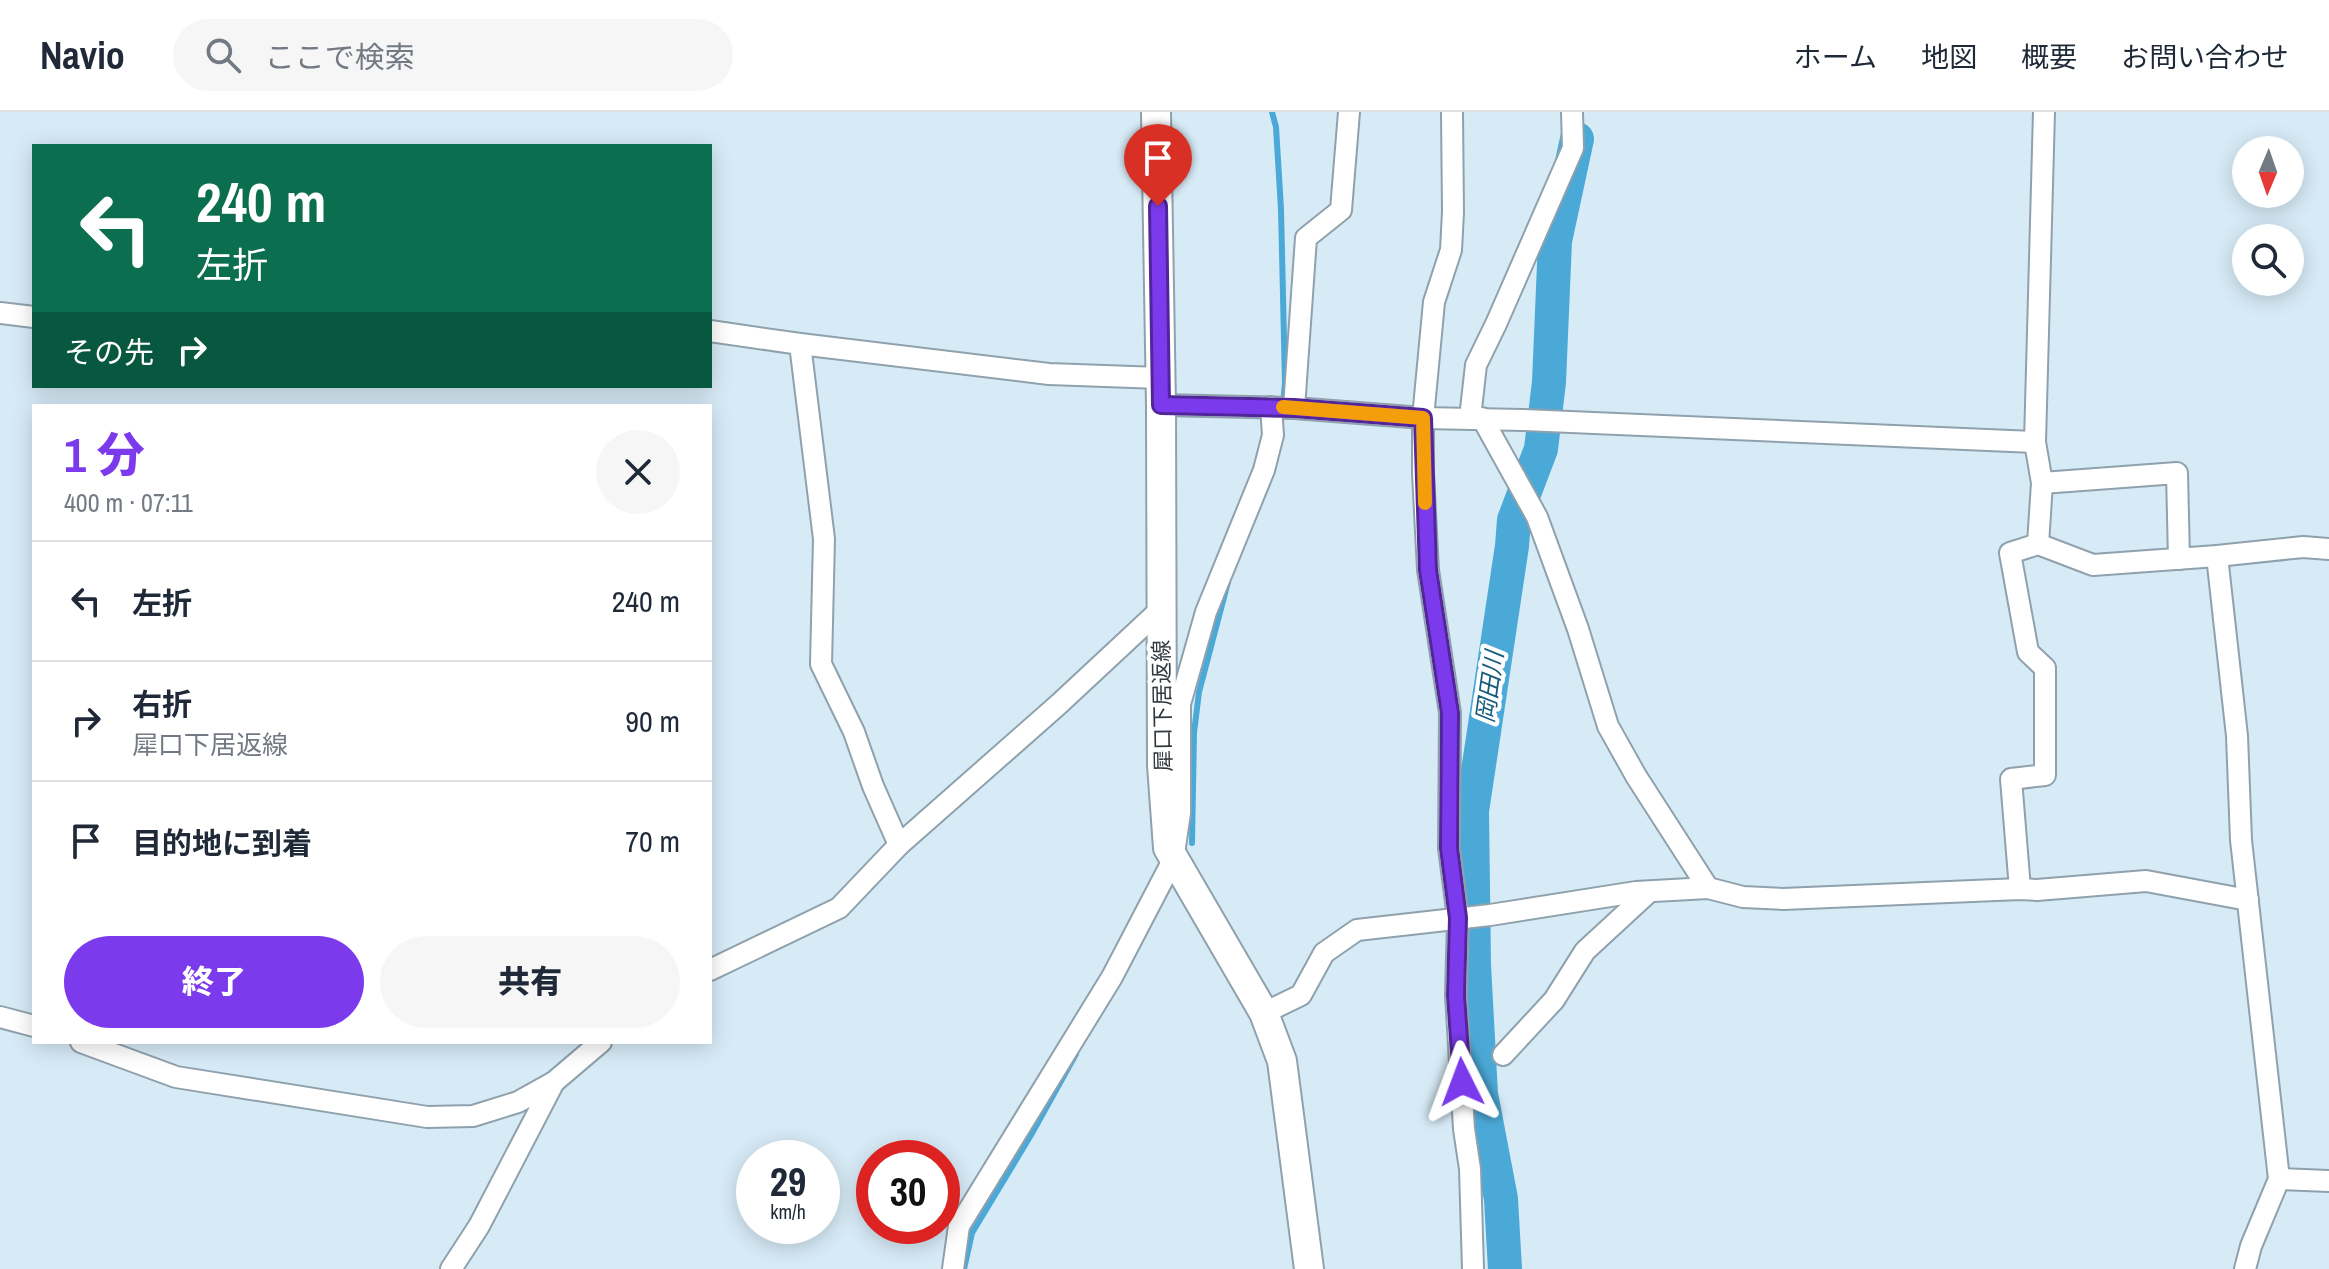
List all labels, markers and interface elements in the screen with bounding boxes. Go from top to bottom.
search box [173,19,733,91]
text: Navio [40,30,125,81]
icon: search [201,33,245,77]
text: ここで検索 [265,37,415,77]
text: ホーム [1794,38,1877,76]
text: 地図 [1921,38,1977,76]
text: 概要 [2021,38,2077,76]
text: お問い合わせ [2121,38,2289,76]
pin [1124,124,1192,206]
icon: arrive [1136,136,1180,180]
north arrow [2232,136,2304,208]
map controls [2232,136,2304,296]
text: 240 m [196,164,326,239]
icon: left [64,176,168,280]
button: search [2232,224,2304,296]
text: 左折 [196,241,268,289]
icon: right [170,328,214,372]
text: その先 [64,332,154,372]
text: 1 分 [64,422,145,487]
button: close [596,430,680,514]
text: 400 m · 07:11 [64,485,193,520]
icon: left [64,579,108,623]
text: 240 m [612,581,680,621]
text: 左折 [132,583,192,623]
street label: 犀口下居返線 [1146,640,1178,772]
water label: 岡田川 [1468,646,1510,725]
text: 右折 [132,684,192,724]
icon: right [64,699,108,743]
text: 90 m [625,701,680,741]
text: 犀口下居返線 [132,727,288,762]
icon: arrive [64,819,108,863]
text: 70 m [625,821,680,861]
text: 目的地に到着 [132,823,312,863]
button: 終了 [64,936,364,1028]
button: 共有 [380,936,680,1028]
position arrow [1420,1040,1504,1124]
speed limit sign: 30 [856,1140,960,1244]
text: 29 [770,1155,806,1208]
text: km/h [770,1198,806,1225]

